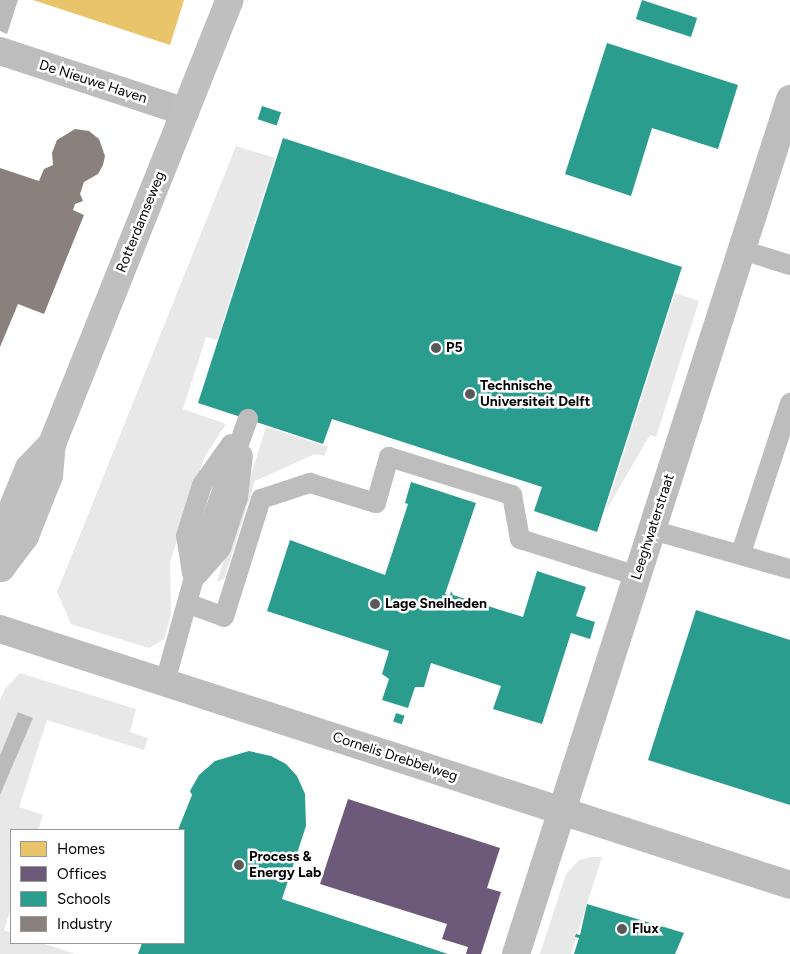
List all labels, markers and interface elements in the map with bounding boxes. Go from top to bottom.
street label: De Nieuwe Haven [37,57,149,107]
street label: Rotterdamseweg [113,169,169,275]
place label: P5 [446,340,463,356]
marker: P5 [430,342,442,354]
place label: Technische Universiteit Delft [480,378,590,411]
marker: Technische Universiteit Delft [464,388,476,400]
street label: Leeghwaterstraat [628,472,678,582]
place label: Lage Snelheden [385,596,487,612]
marker: Lage Snelheden [369,598,381,610]
street label: Cornelis Drebbelweg [330,729,460,785]
legend [10,829,185,944]
text: Homes [57,840,105,858]
place label: Process & Energy Lab [249,849,321,882]
marker: Process & Energy Lab [233,859,245,871]
text: Offices [57,865,107,883]
text: Schools [57,890,110,908]
text: Industry [57,915,112,933]
place label: Flux [632,921,659,937]
marker: Flux [616,923,628,935]

